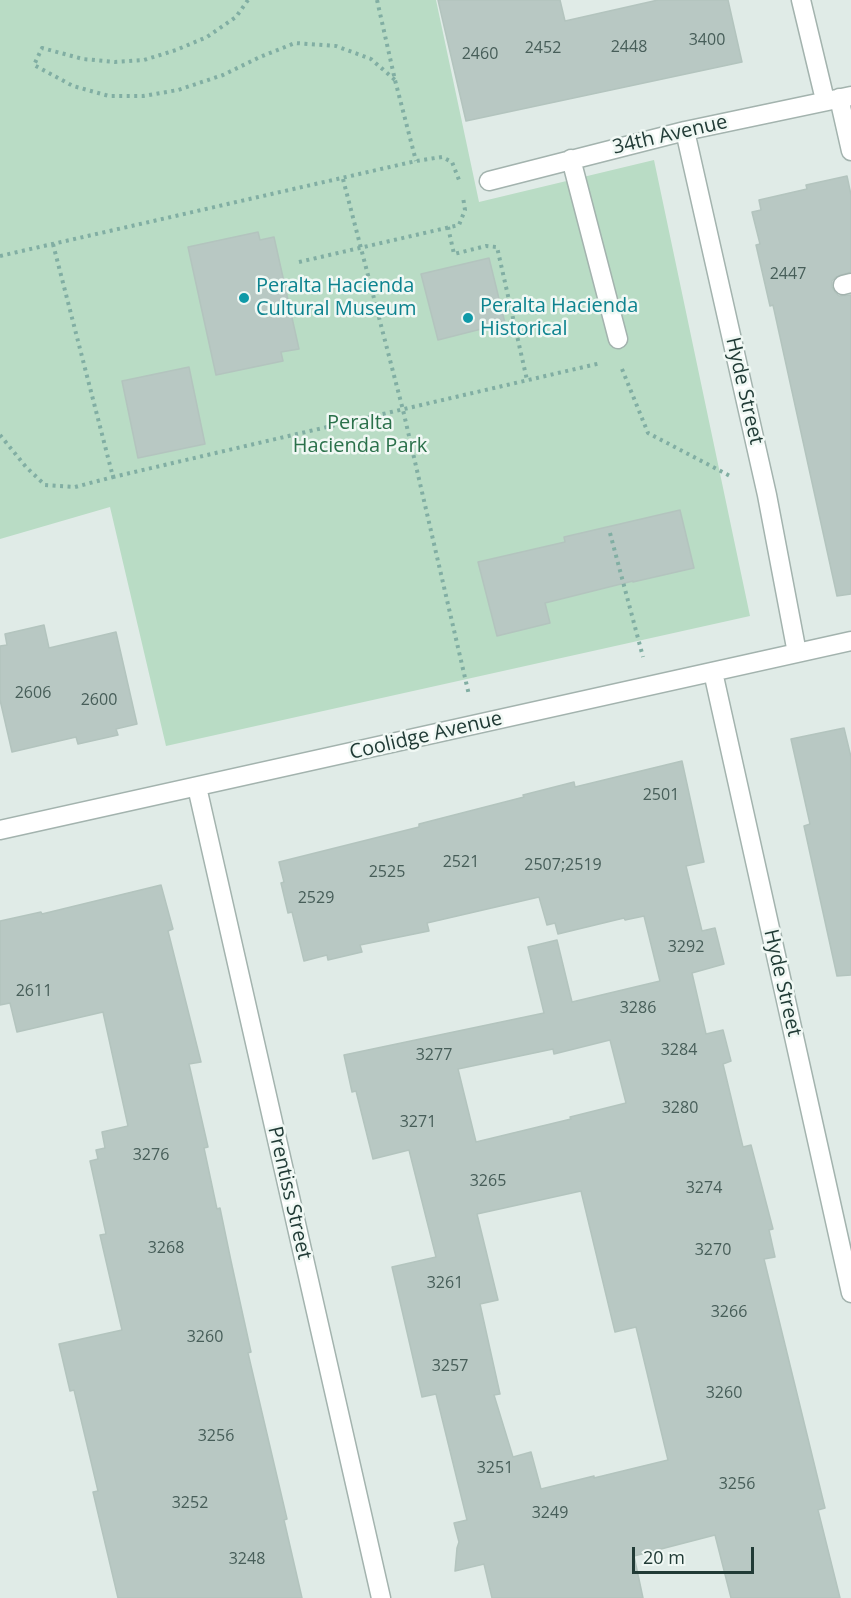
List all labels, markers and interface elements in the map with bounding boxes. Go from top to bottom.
house number: 3400 [689,30,725,50]
house number: 2448 [611,37,647,57]
house number: 2452 [525,38,561,58]
house number: 2460 [462,44,498,64]
street label: 34th Avenue [610,110,730,160]
house number: 2447 [770,264,806,284]
place label: Peralta Hacienda Cultural Museum [256,274,417,321]
marker: Peralta Hacienda Cultural Museum [237,291,251,305]
place label: Peralta Hacienda Historical [480,294,638,341]
marker: Peralta Hacienda Historical [461,311,475,325]
street label: Hyde Street [720,335,768,447]
park label: Peralta Hacienda Park [293,411,427,458]
house number: 2606 [15,683,51,703]
house number: 2600 [81,690,117,710]
street label: Coolidge Avenue [347,707,505,765]
house number: 2501 [643,785,679,805]
house number: 2521 [443,852,479,872]
house number: 2507;2519 [524,855,602,875]
house number: 2525 [369,862,405,882]
house number: 2529 [298,888,334,908]
street label: Hyde Street [758,927,806,1039]
house number: 3292 [668,937,704,957]
house number: 2611 [16,981,52,1001]
house number: 3286 [620,998,656,1018]
house number: 3284 [661,1040,697,1060]
house number: 3277 [416,1045,452,1065]
house number: 3280 [662,1098,698,1118]
house number: 3271 [400,1112,436,1132]
street label: Prentiss Street [262,1124,316,1262]
house number: 3276 [133,1145,169,1165]
house number: 3265 [470,1171,506,1191]
house number: 3274 [686,1178,722,1198]
house number: 3268 [148,1238,184,1258]
house number: 3270 [695,1240,731,1260]
house number: 3261 [427,1273,463,1293]
house number: 3266 [711,1302,747,1322]
house number: 3260 [187,1327,223,1347]
house number: 3257 [432,1356,468,1376]
house number: 3260 [706,1383,742,1403]
house number: 3256 [198,1426,234,1446]
house number: 3251 [477,1458,513,1478]
house number: 3256 [719,1474,755,1494]
house number: 3252 [172,1493,208,1513]
house number: 3249 [532,1503,568,1523]
scale bar [635,1535,756,1573]
text: 20 m [643,1545,685,1569]
house number: 3248 [229,1549,265,1569]

